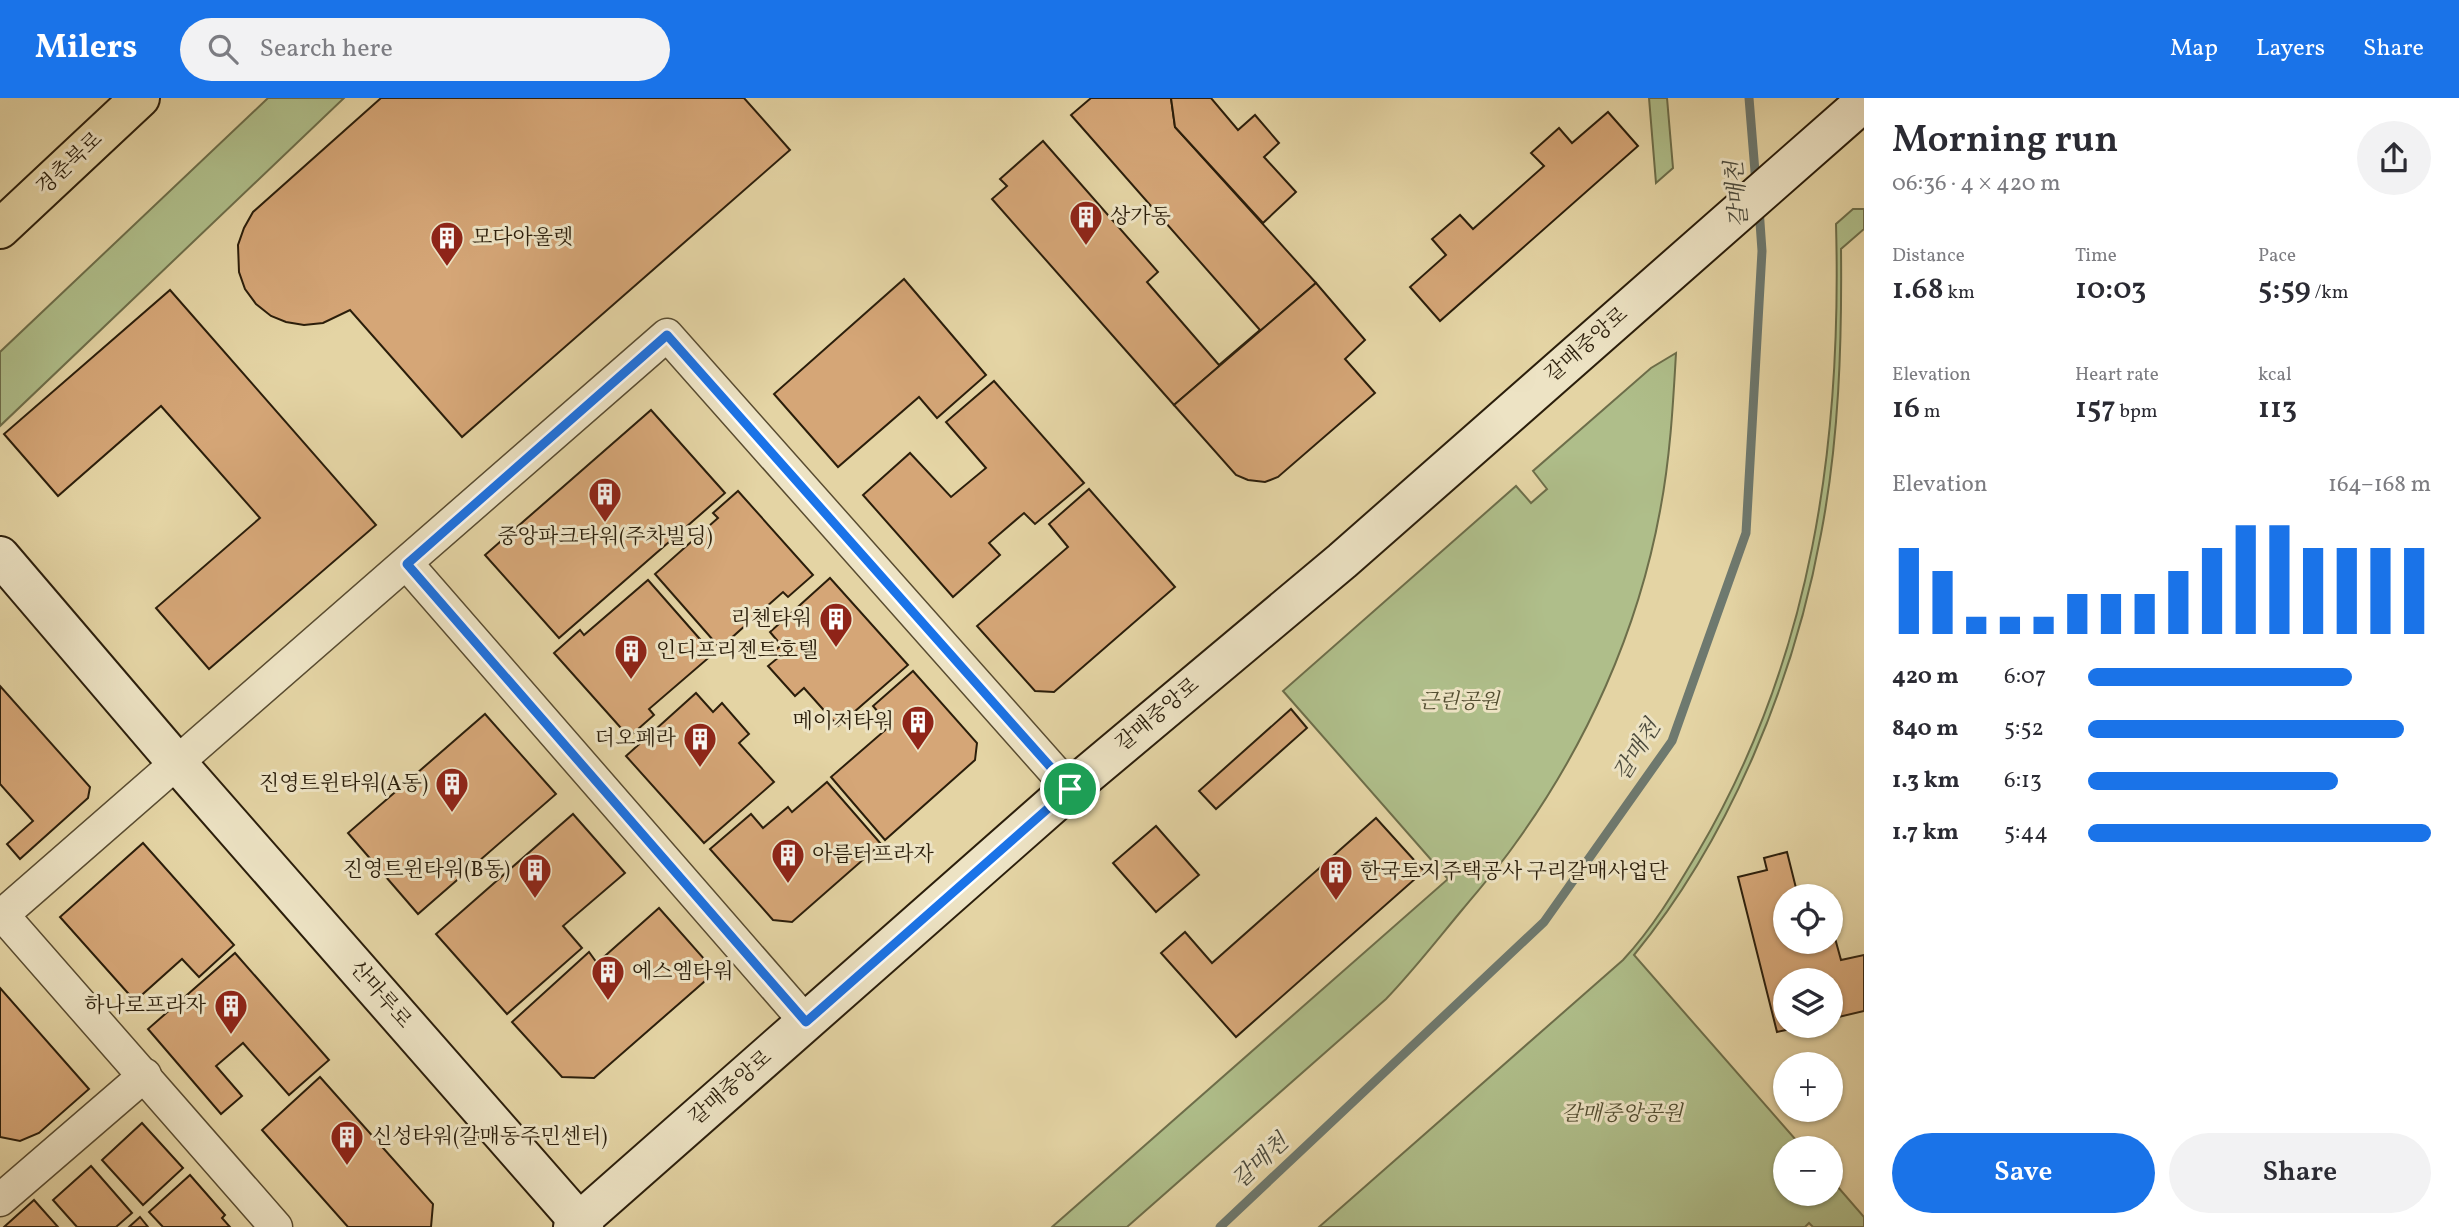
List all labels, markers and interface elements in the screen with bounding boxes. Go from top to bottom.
search box [180,18,670,81]
text: Milers [35,26,138,72]
icon: search [204,30,242,68]
text: Search here [260,31,393,67]
text: Map [2170,32,2218,66]
text: Layers [2256,32,2325,66]
text: Share [2363,32,2424,66]
text: Morning run [1892,115,2118,168]
button: share [2357,121,2431,195]
street label: 경춘북로 [30,126,110,202]
water label: 갈매천 [1719,158,1757,229]
text: 06:36 · 4 × 420 m [1892,168,2061,200]
building icon: 상가동 [1067,198,1105,247]
place label: 상가동 [1110,203,1171,232]
building icon: 모다아울렛 [428,219,466,268]
place label: 모다아울렛 [472,224,573,253]
text: Distance [1892,243,1965,269]
text: Time [2075,243,2117,269]
text: Pace [2258,243,2296,269]
text: 1.68 [1892,269,1944,311]
text: 10:03 [2075,269,2146,311]
text: 5:59 [2258,269,2311,311]
text: km [1944,280,1975,306]
text: /km [2311,280,2349,306]
street label: 갈매중앙로 [1539,301,1635,389]
text: Elevation [1892,362,1971,388]
text: Heart rate [2075,362,2159,388]
text: kcal [2258,362,2292,388]
text: 16 [1892,388,1920,430]
text: 157 [2075,388,2116,430]
text: 113 [2258,388,2297,430]
text: m [1920,399,1940,425]
text: bpm [2116,399,2158,425]
text: Elevation [1892,469,1988,501]
text: 164–168 m [2328,469,2431,501]
building icon: 중앙파크타워(주차빌딩) [586,475,624,524]
place label: 중앙파크타워(주차빌딩) [497,523,713,552]
building icon: 리첸타워 [817,600,855,649]
place label: 리첸타워 [731,605,812,634]
building icon: 인디프리젠트호텔 [612,632,650,681]
place label: 인디프리젠트호텔 [656,637,818,666]
text: 420 m [1892,661,1959,693]
text: 6:07 [2004,661,2046,693]
street label: 갈매중앙로 [1110,671,1206,759]
park label: 근린공원 [1418,688,1501,717]
building icon: 메이저타워 [899,703,937,752]
place label: 메이저타워 [793,708,894,737]
water label: 갈매천 [1607,713,1670,788]
text: 840 m [1892,713,1958,745]
text: 5:52 [2004,713,2044,745]
building icon: 더오페라 [681,720,719,769]
place label: 더오페라 [595,725,677,754]
pin [1040,759,1100,819]
building icon: 진영트윈타워(A동) [433,765,471,814]
text: 1.3 km [1892,765,1960,797]
text: 6:13 [2004,765,2042,797]
place label: 진영트윈타워(A동) [259,770,428,799]
icon: arrive [1051,770,1089,808]
text: 1.7 km [1892,817,1959,849]
text: 5:44 [2004,817,2048,849]
building icon: 아름터프라자 [769,836,807,885]
place label: 아름터프라자 [812,841,934,870]
building icon: 진영트윈타워(B동) [516,851,554,900]
building icon: 한국토지주택공사 구리갈매사업단 [1317,853,1355,902]
place label: 진영트윈타워(B동) [343,856,510,885]
place label: 한국토지주택공사 구리갈매사업단 [1360,858,1669,887]
map controls [1773,884,1843,1206]
button: locate [1773,884,1843,954]
building icon: 에스엠타워 [589,953,627,1002]
street label: 산마루로 [342,955,418,1035]
place label: 에스엠타워 [632,958,733,987]
button: layers [1773,968,1843,1038]
building icon: 하나로프라자 [212,987,250,1036]
place label: 하나로프라자 [84,992,207,1021]
street label: 갈매중앙로 [683,1044,779,1132]
button: + [1773,1052,1843,1122]
park label: 갈매중앙공원 [1561,1100,1685,1129]
building icon: 신성타워(갈매동주민센터) [328,1118,366,1167]
place label: 신성타워(갈매동주민센터) [372,1123,607,1152]
water label: 갈매천 [1226,1126,1298,1196]
button: Save [1892,1133,2155,1213]
button: Share [2169,1133,2431,1213]
button: − [1773,1136,1843,1206]

